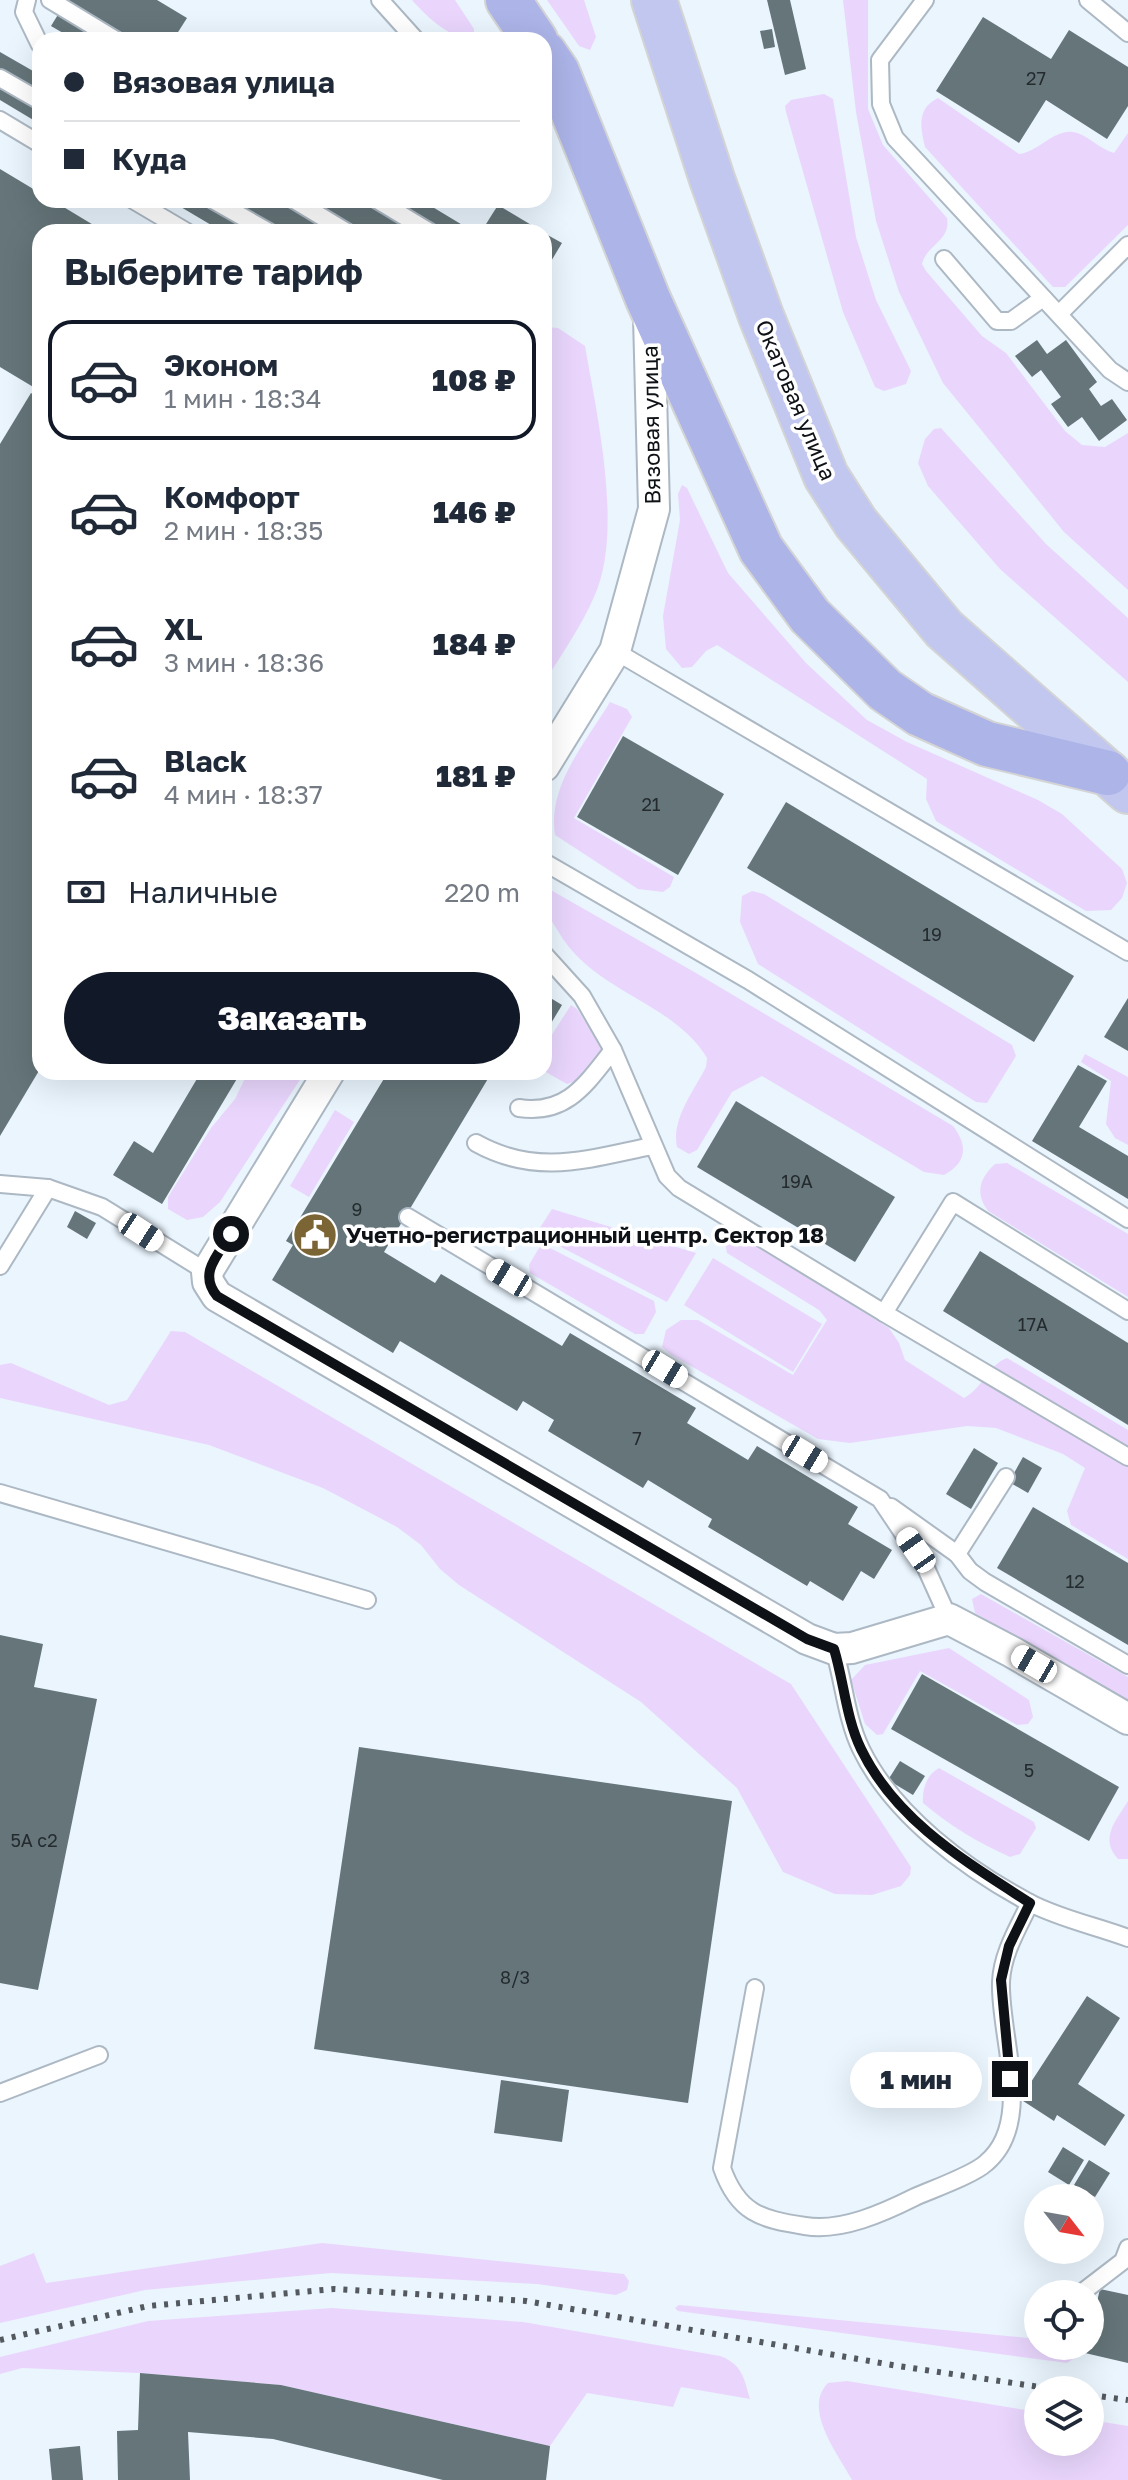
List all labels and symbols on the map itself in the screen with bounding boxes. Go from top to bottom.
house number: 27 [1026,67,1046,89]
street label: Окатовая улица [750,315,842,484]
street label: Вязовая улица [636,345,665,505]
house number: 21 [641,793,661,815]
house number: 19 [922,923,942,945]
house number: 19А [781,1170,813,1192]
house number: 9 [352,1198,362,1220]
car [114,1209,168,1255]
public building icon: Учетно-регистрационный центр. Сектор 18 [291,1211,339,1259]
route start [213,1216,249,1252]
place label: Учетно-регистрационный центр. Сектор 18 [346,1221,824,1248]
car [482,1255,536,1301]
house number: 17А [1018,1313,1048,1335]
car [638,1346,692,1392]
house number: 7 [632,1427,642,1449]
car [778,1431,832,1477]
car [892,1523,940,1577]
house number: 12 [1065,1570,1085,1592]
car [1007,1642,1061,1686]
house number: 5 [1024,1759,1034,1781]
house number: 5А с2 [10,1829,58,1851]
house number: 8/3 [500,1966,530,1988]
callout: 1 мин [850,2051,982,2107]
route end [992,2061,1028,2097]
north arrow [1024,2184,1104,2264]

